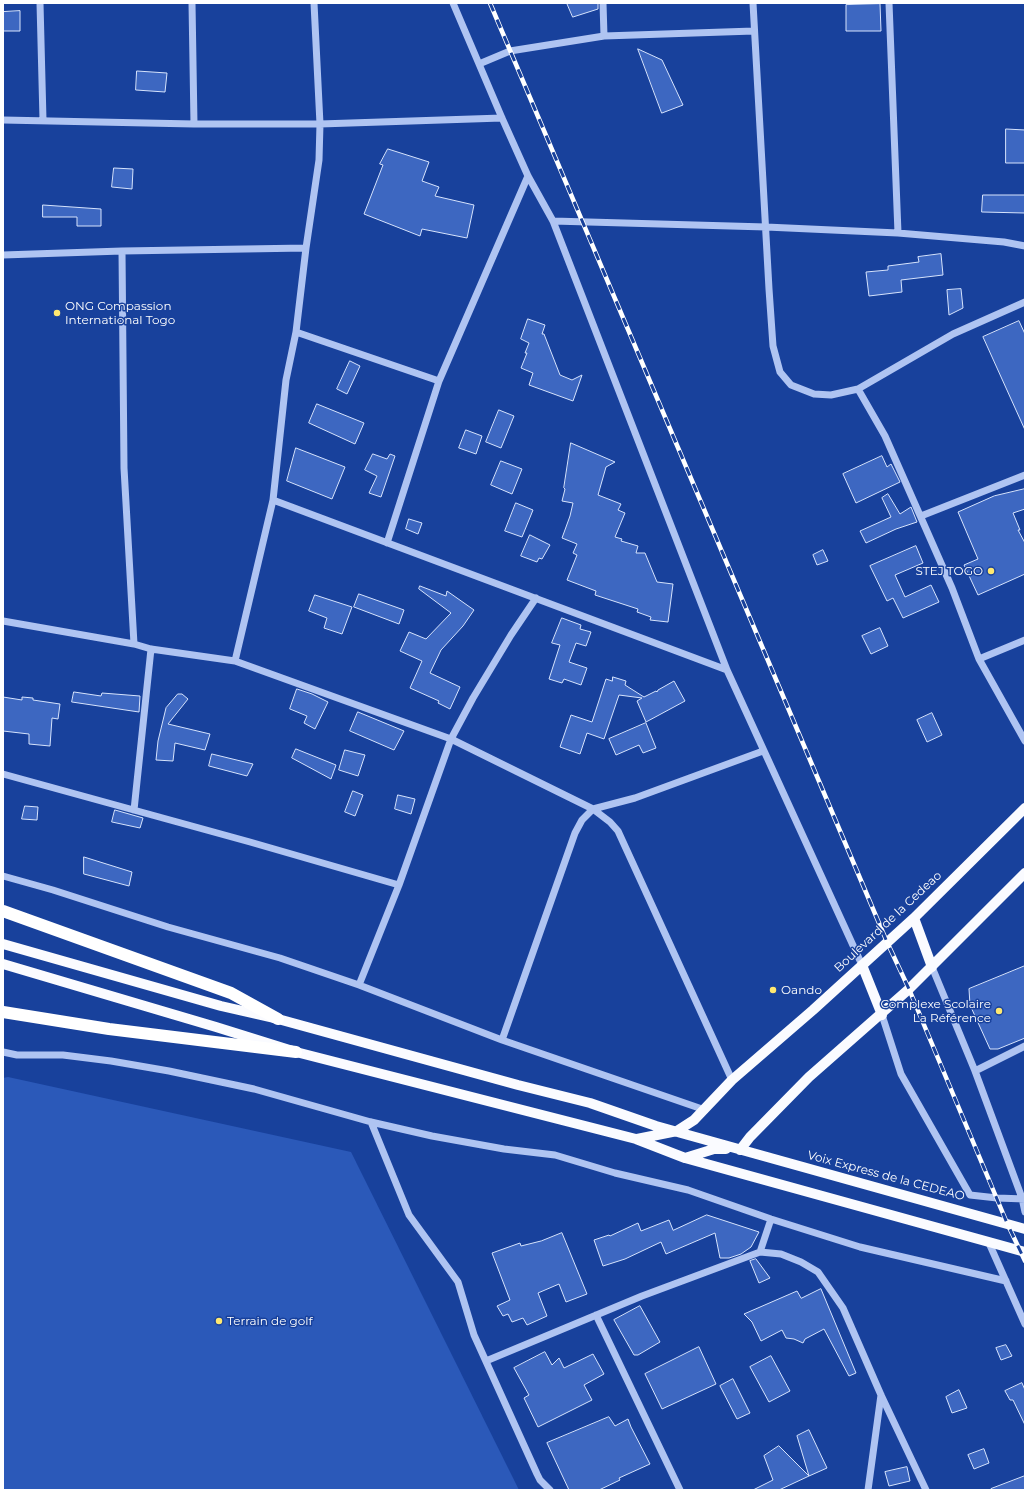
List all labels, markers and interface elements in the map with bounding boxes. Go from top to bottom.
place label: ONG Compassion International Togo [65,299,175,327]
marker: ONG Compassion International Togo [52,308,62,318]
place label: STEJ TOGO [915,564,983,578]
marker: STEJ TOGO [986,566,996,576]
street label: Boulevard de la Cedeao [831,868,945,976]
place label: Oando [781,983,822,997]
marker: Oando [768,985,778,995]
place label: Complexe Scolaire La Référence [880,997,991,1025]
marker: Complexe Scolaire La Référence [994,1006,1004,1016]
street label: Voix Express de la CEDEAO [806,1148,966,1204]
place label: Terrain de golf [227,1314,313,1328]
marker: Terrain de golf [214,1316,224,1326]

